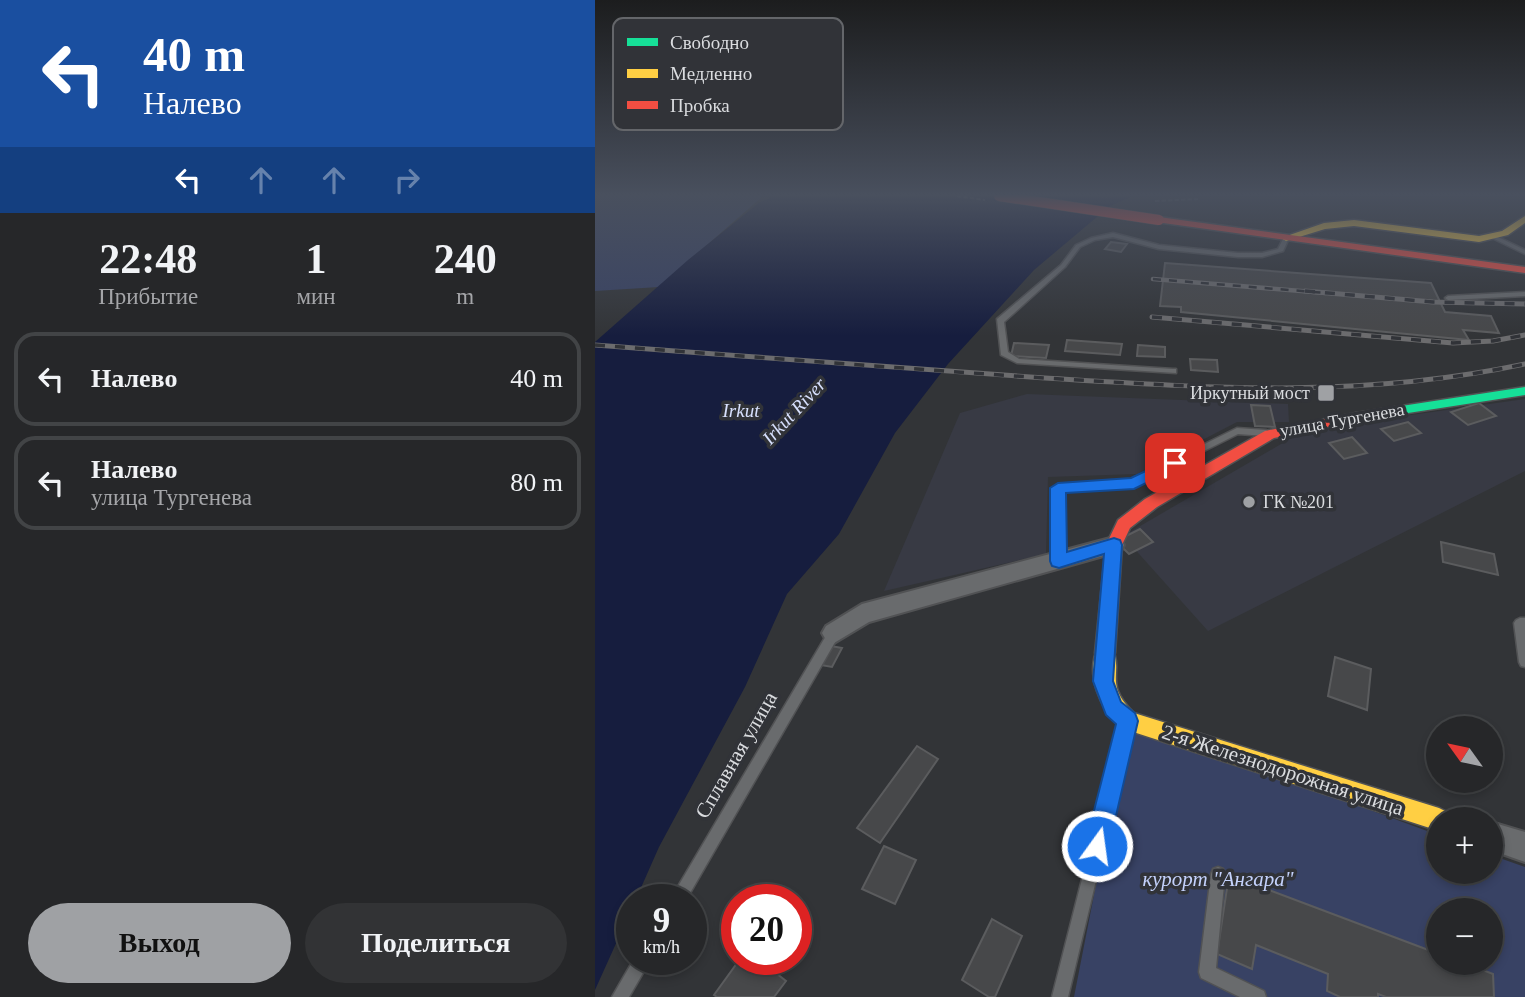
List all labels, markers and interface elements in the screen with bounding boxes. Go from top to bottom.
legend [613,18,843,130]
text: 40 m [143,27,245,82]
icon: left [28,28,119,119]
text: Свободно [670,32,749,53]
text: Медленно [670,63,752,84]
text: Налево [143,85,242,121]
text: Пробка [670,95,730,116]
icon: left [169,161,207,199]
icon: ahead [242,161,280,199]
icon: ahead [315,161,353,199]
icon: right [388,161,426,199]
text: 22:48 [99,236,197,282]
text: 1 [306,236,327,282]
text: 240 [434,236,497,282]
text: Прибытие [98,284,198,309]
text: мин [296,284,336,309]
text: m [456,284,474,309]
icon: left [32,360,70,398]
text: Налево [91,364,177,393]
text: 40 m [510,364,563,393]
water label: Irkut River [757,373,830,449]
place label: Иркутный мост [1190,383,1310,403]
marker: Иркутный мост [1316,383,1336,403]
street label: улица Тургенева [1278,399,1406,441]
water label: Irkut [722,400,760,421]
pin [1145,433,1205,493]
icon: arrive [1156,444,1194,482]
text: Налево [91,455,177,484]
icon: left [32,464,70,502]
text: 80 m [510,468,563,497]
text: улица Тургенева [91,485,252,510]
place label: ГК №201 [1263,492,1334,512]
marker: ГК №201 [1241,494,1257,510]
street label: Сплавная улица [690,687,782,823]
north arrow [1426,716,1503,793]
map controls [1426,716,1503,975]
street label: 2-я Железнодорожная улица [1159,720,1407,821]
button: + [1426,807,1503,884]
position arrow [1060,809,1134,883]
park label: курорт "Ангара" [1142,867,1294,891]
speed limit sign: 20 [721,884,812,975]
button: − [1426,898,1503,975]
text: 9 [653,901,670,940]
button: Выход [28,903,291,983]
button: Поделиться [305,903,567,983]
text: km/h [643,937,680,957]

